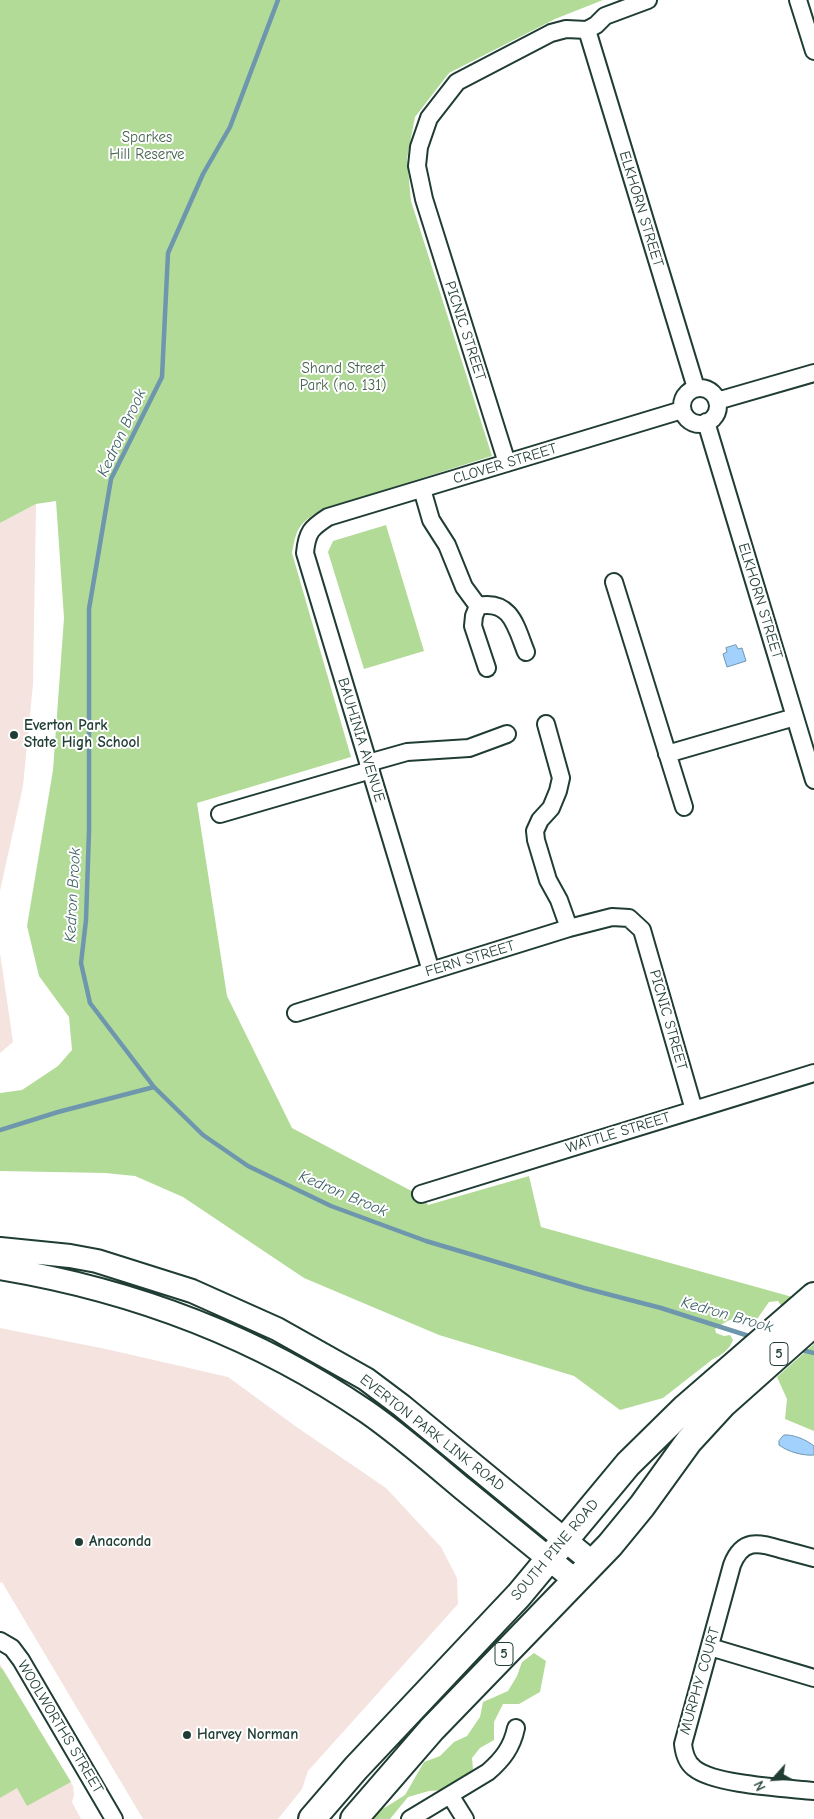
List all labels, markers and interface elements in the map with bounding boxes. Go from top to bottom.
park label: Sparkes Hill Reserve [109,129,185,164]
street label: ELKHORN STREET [615,149,667,269]
street label: PICNIC STREET [440,279,490,383]
park label: Shand Street Park (no. 131) [300,360,386,395]
water label: Kedron Brook [93,386,151,480]
street label: CLOVER STREET [451,440,559,488]
street label: ELKHORN STREET [734,541,786,661]
street label: BAUHINIA AVENUE [334,676,388,804]
place label: Everton Park State High School [24,717,140,752]
marker: Everton Park State High School [8,729,20,741]
water label: Kedron Brook [61,847,85,943]
street label: FERN STREET [423,937,517,981]
street label: PICNIC STREET [645,968,691,1072]
street label: WATTLE STREET [564,1109,672,1157]
water label: Kedron Brook [296,1167,390,1221]
water label: Kedron Brook [679,1293,775,1337]
road number: 5 [770,1342,788,1366]
street label: EVERTON PARK LINK ROAD [356,1371,508,1495]
street label: SOUTH PINE ROAD [507,1496,603,1604]
place label: Anaconda [89,1533,151,1551]
marker: Anaconda [73,1536,85,1548]
street label: MURPHY COURT [676,1625,724,1737]
road number: 5 [495,1642,513,1666]
street label: WOOLWORTHS STREET [13,1657,107,1797]
place label: Harvey Norman [197,1726,298,1744]
marker: Harvey Norman [181,1729,193,1741]
north arrow [749,1754,799,1804]
text: N [750,1778,770,1794]

